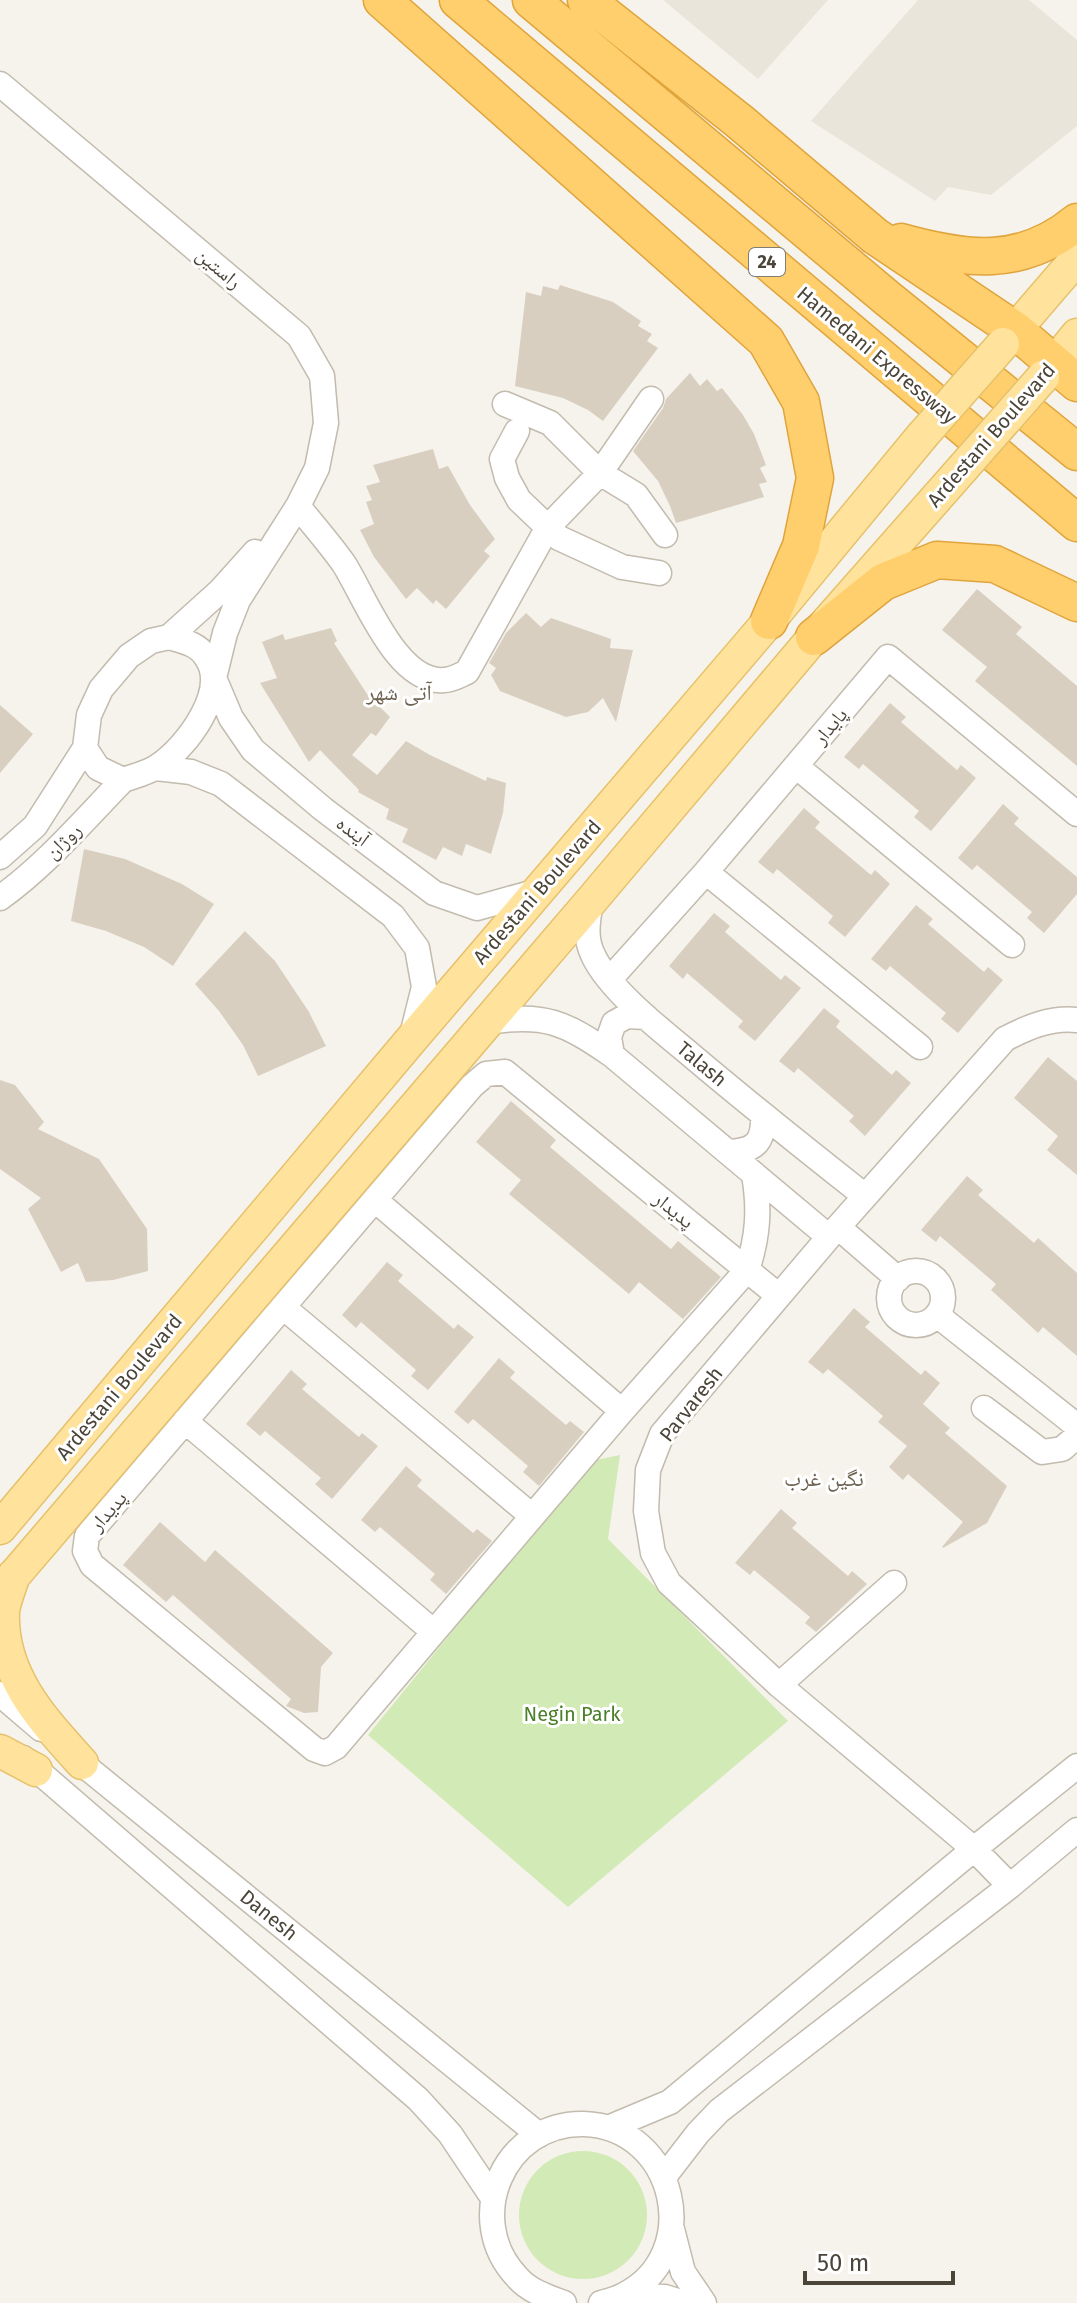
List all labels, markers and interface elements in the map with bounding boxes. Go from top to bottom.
street label: راستین [191,242,247,294]
road number: 24 [749,248,785,276]
street label: Hamedani Expressway [792,281,962,429]
street label: Ardestani Boulevard [922,358,1060,512]
district label: آتی شهر [365,679,432,706]
street label: پایدار [807,703,852,750]
street label: آینده [332,811,375,852]
street label: Ardestani Boulevard [468,815,606,969]
street label: روژان [40,818,86,864]
street label: Talash [672,1036,732,1092]
street label: پدیدار [648,1186,699,1234]
street label: Ardestani Boulevard [51,1309,187,1465]
street label: Parvaresh [654,1362,728,1446]
district label: نگین غرب [784,1465,864,1492]
street label: پدیدار [83,1486,132,1537]
park label: Negin Park [524,1702,621,1726]
street label: Danesh [235,1885,303,1945]
scale bar [805,2235,953,2285]
text: 50 m [817,2249,869,2277]

